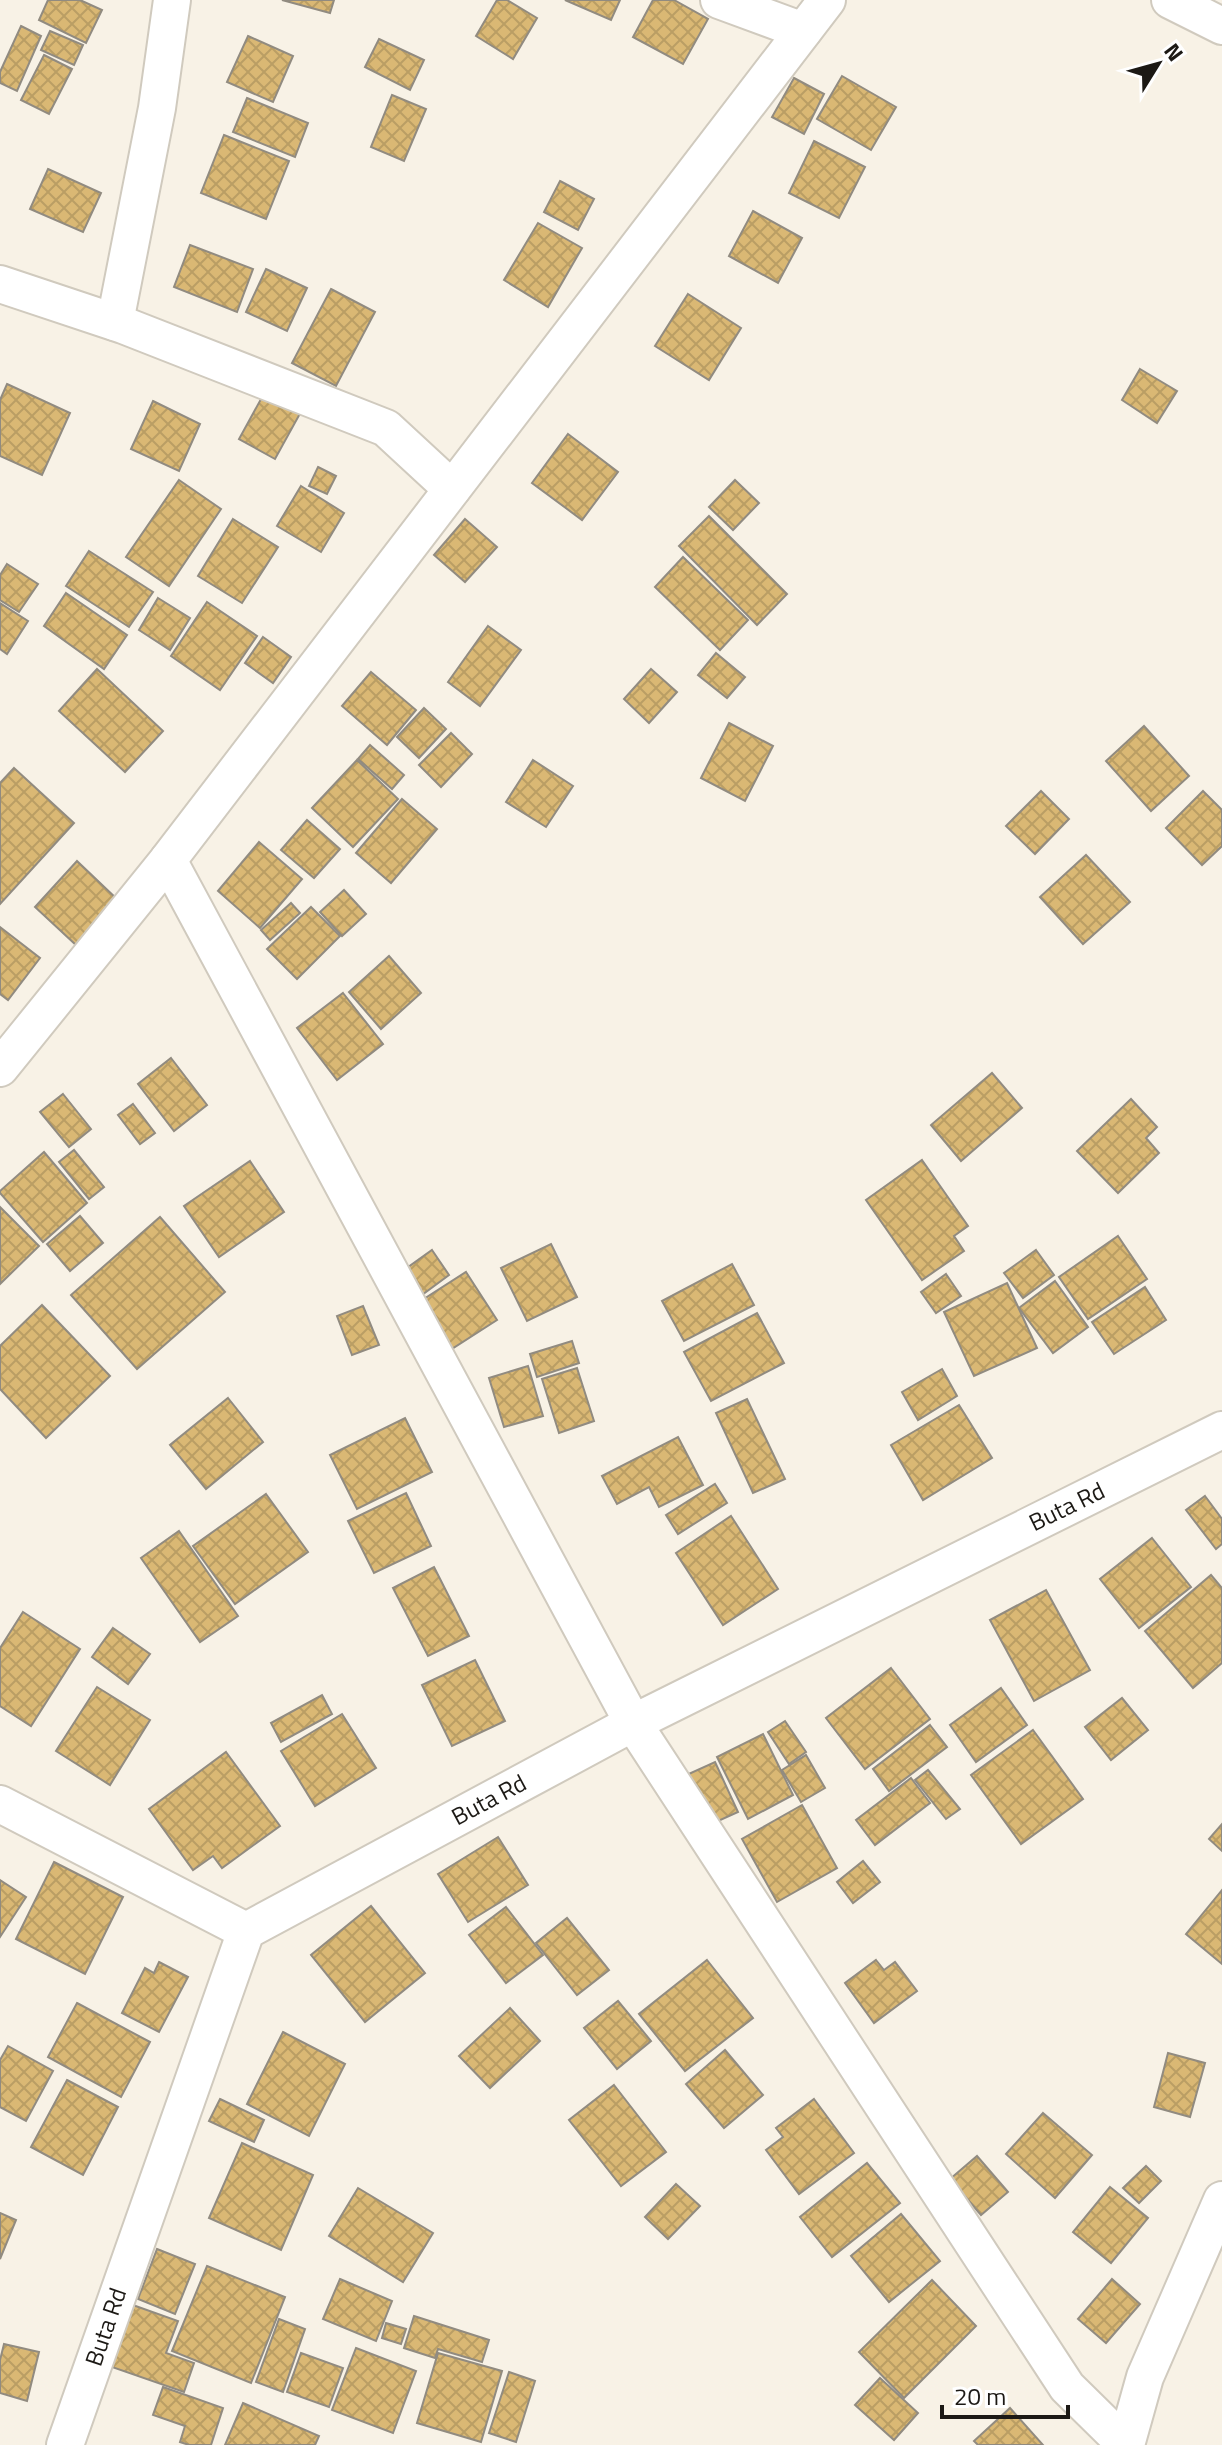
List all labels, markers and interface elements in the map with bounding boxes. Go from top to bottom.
north arrow [1118,24,1198,104]
text: N [1156,36,1192,68]
street label: Buta Rd [1022,1472,1111,1540]
street label: Buta Rd [445,1764,533,1834]
street label: Buta Rd [75,2283,135,2371]
scale bar [942,2369,1068,2419]
text: 20 m [954,2378,1006,2414]

